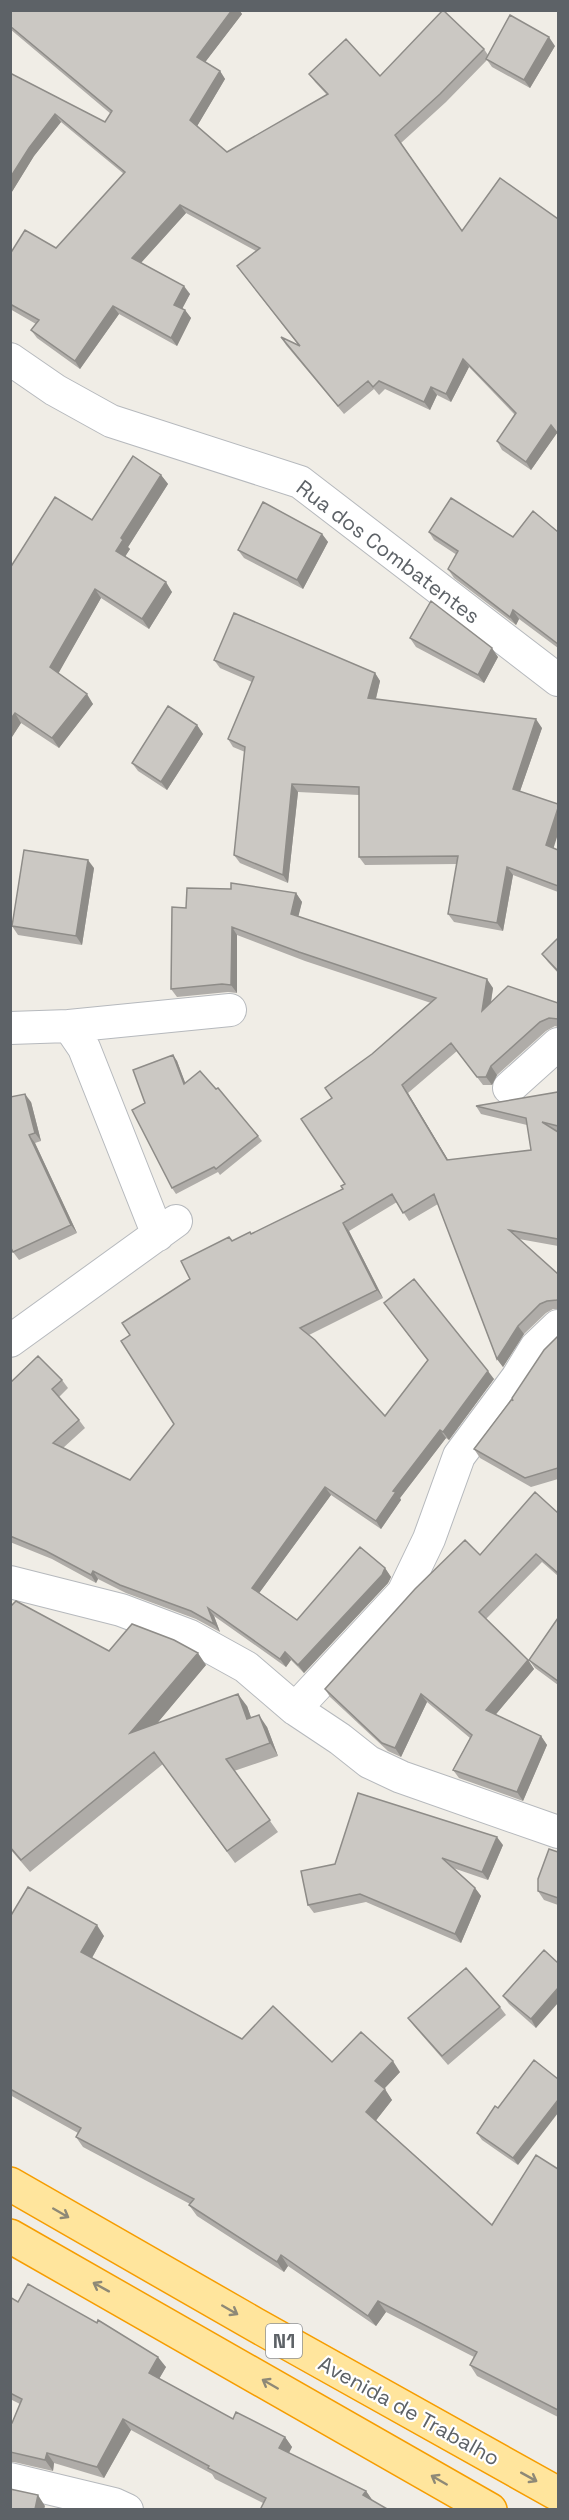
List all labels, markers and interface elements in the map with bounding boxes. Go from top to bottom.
street label: Rua dos Combatentes [291,474,486,630]
one-way arrow [52,2208,69,2220]
one-way arrow [92,2281,109,2293]
one-way arrow [222,2305,239,2317]
road number: N1 [266,2324,302,2358]
street label: Avenida de Trabalho [314,2350,505,2472]
one-way arrow [262,2378,279,2390]
one-way arrow [520,2471,537,2483]
one-way arrow [431,2474,448,2486]

